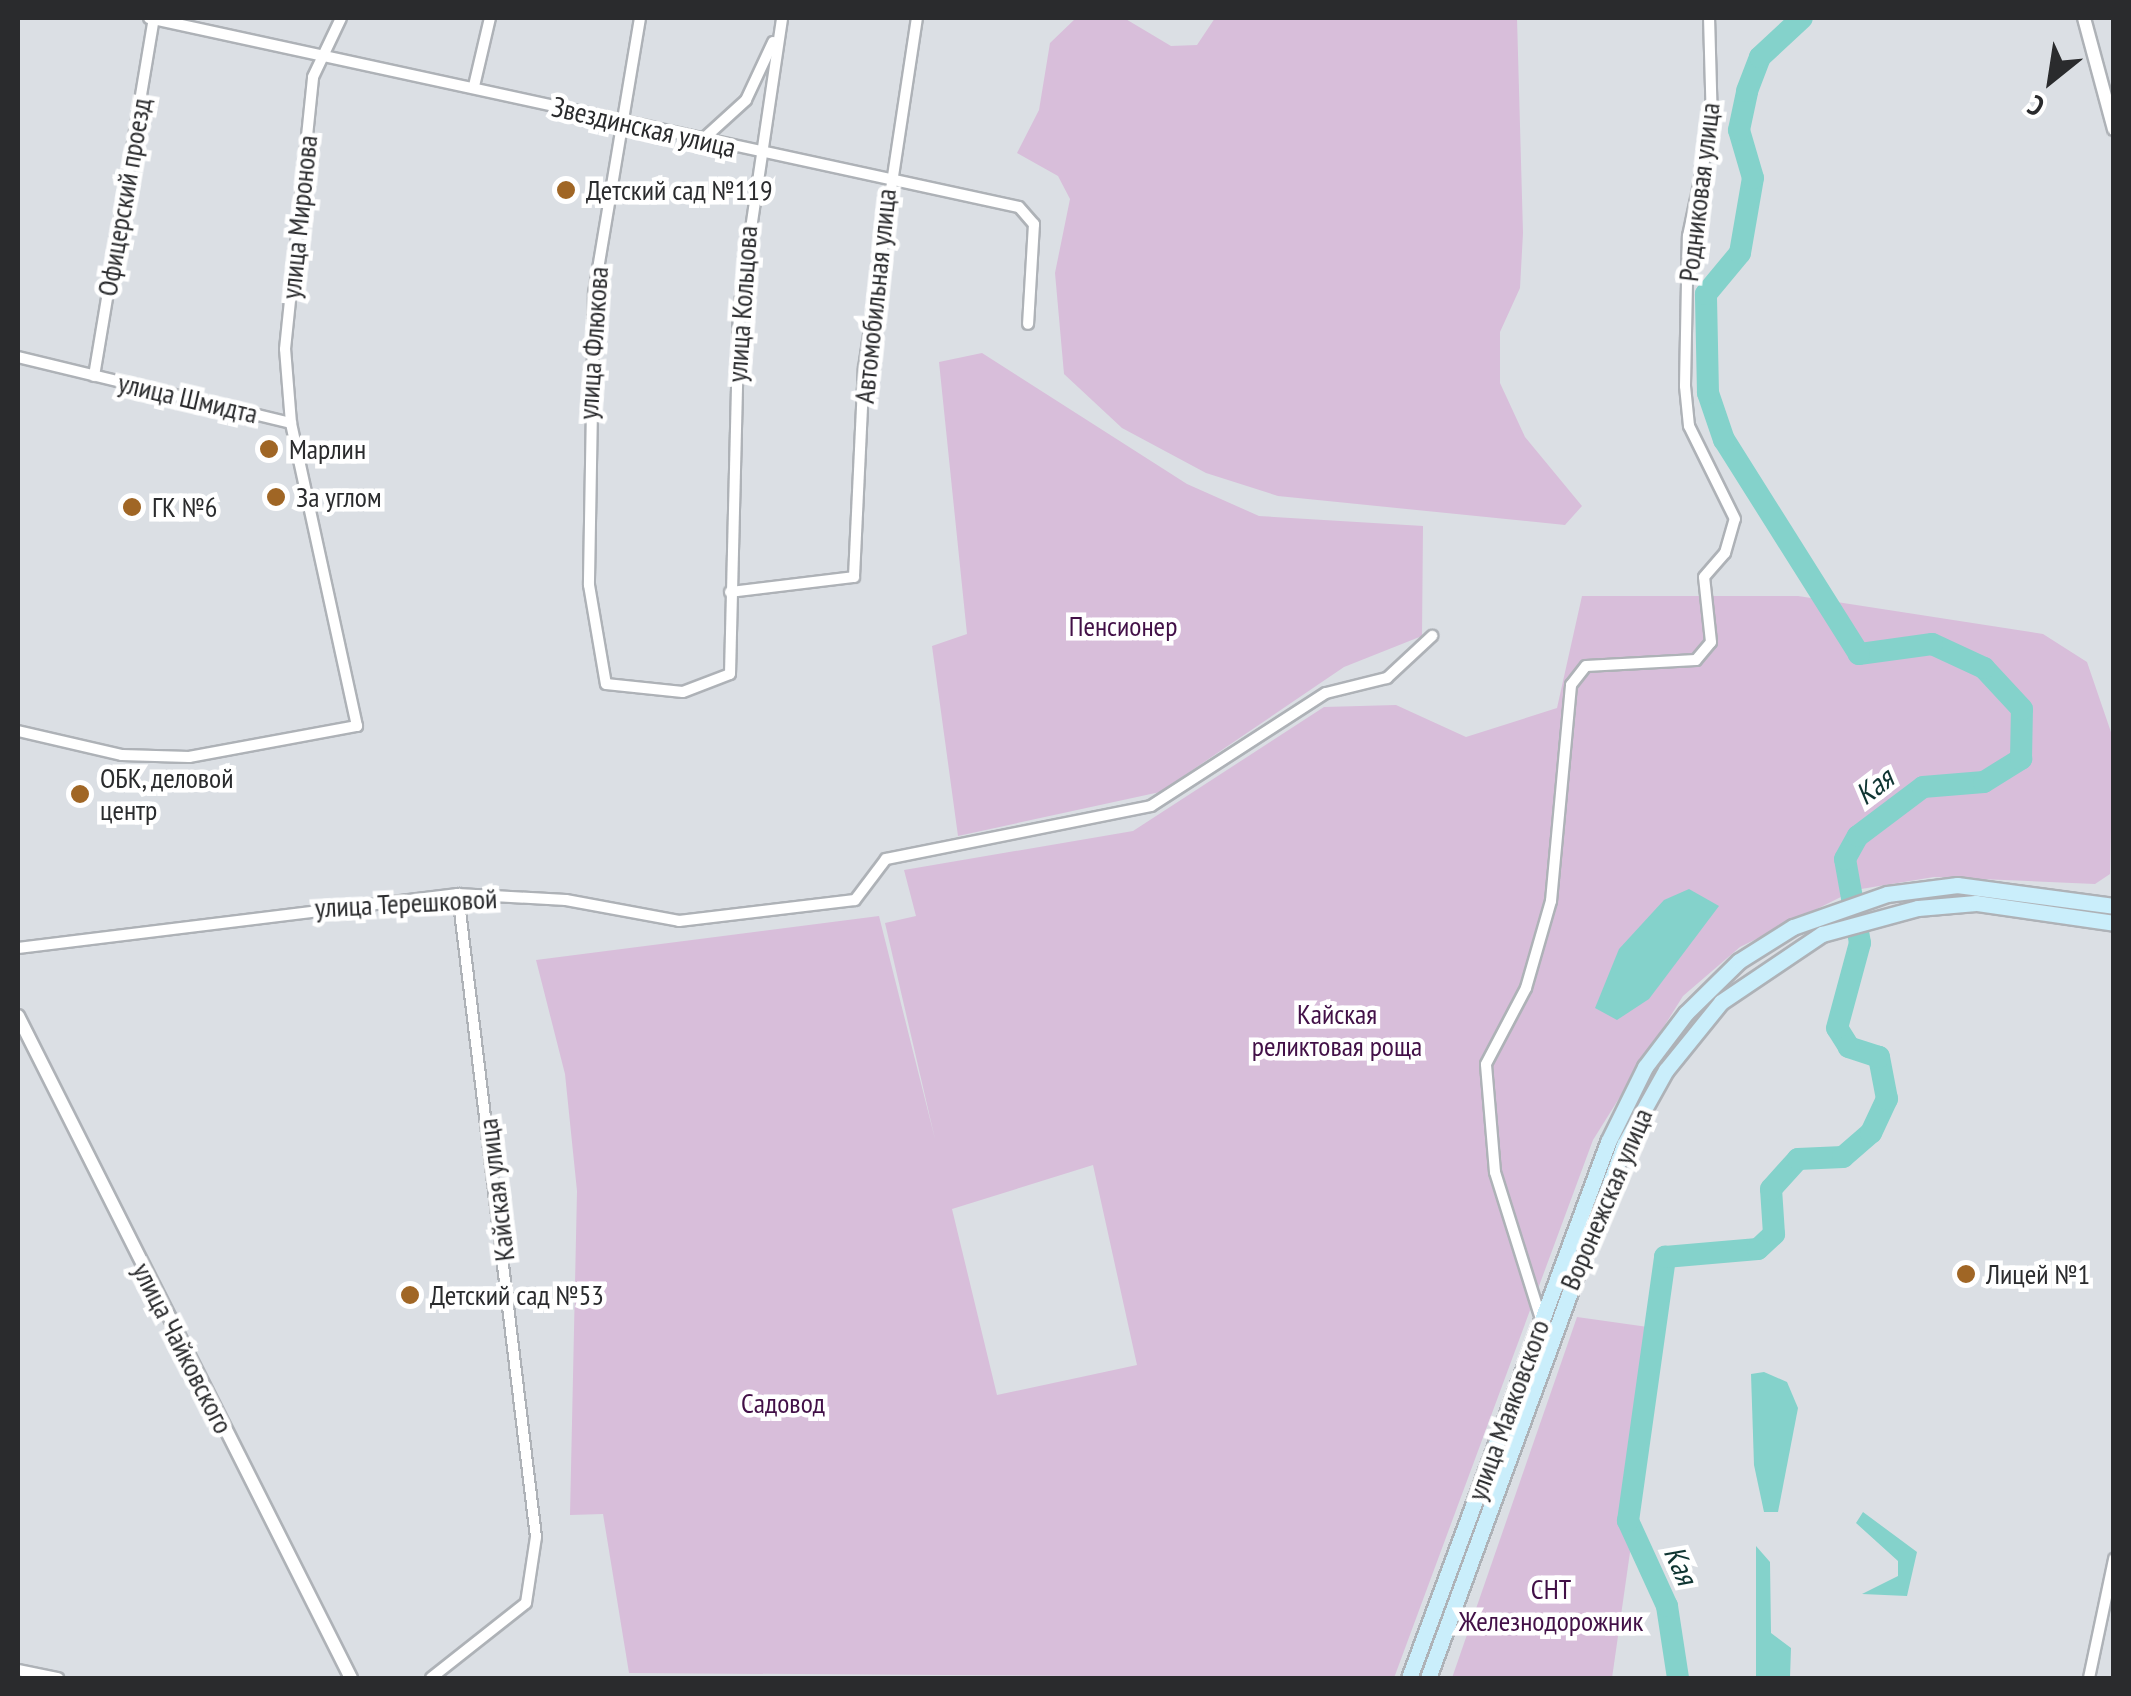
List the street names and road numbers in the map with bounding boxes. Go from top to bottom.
street label: Звездинская улица [549,90,739,164]
street label: Офицерский проезд [90,95,158,299]
street label: Родниковая улица [1671,101,1727,283]
street label: улица Миронова [274,133,324,301]
street label: Автомобильная улица [847,187,903,405]
street label: улица Кольцова [720,225,764,383]
street label: улица Флюкова [571,265,615,421]
street label: улица Шмидта [115,366,261,430]
street label: улица Терешковой [314,881,498,925]
street label: Воронежская улица [1553,1103,1659,1295]
street label: Кайская улица [471,1117,521,1263]
street label: улица Чайковского [126,1257,240,1439]
street label: улица Маяковского [1460,1315,1556,1505]

